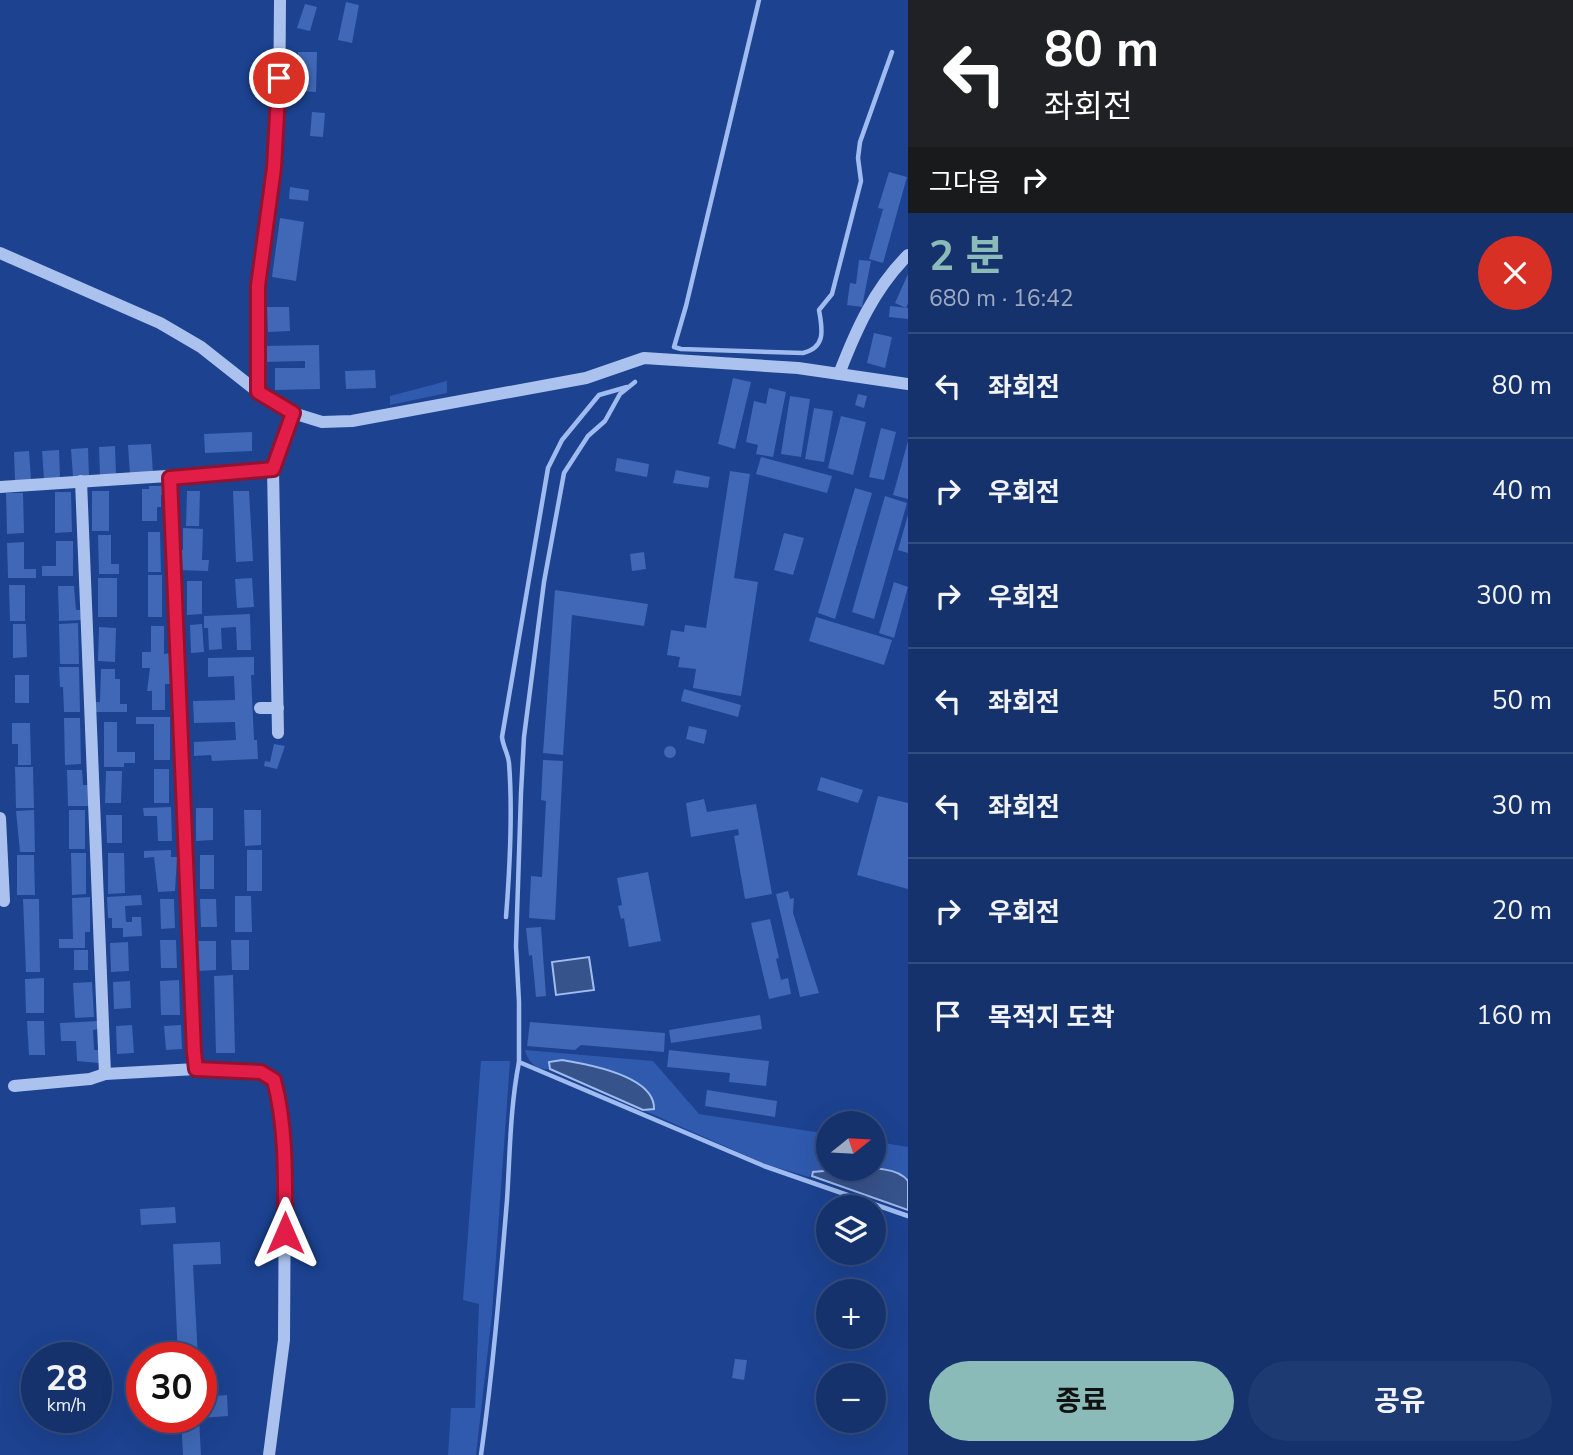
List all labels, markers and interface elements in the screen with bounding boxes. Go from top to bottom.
text: 80 m [1044,16,1159,83]
icon: left [929,28,1020,119]
pin [249,48,309,108]
icon: arrive [260,59,298,97]
text: 좌회전 [1044,85,1132,128]
icon: right [1015,161,1053,199]
text: 그다음 [929,165,1001,200]
text: 2 분 [929,228,1004,285]
button: close [1478,236,1552,310]
text: 680 m · 16:42 [929,283,1074,314]
icon: left [929,367,967,405]
text: 80 m [1492,368,1552,403]
text: 좌회전 [988,370,1060,405]
icon: right [929,472,967,510]
text: 40 m [1492,473,1552,508]
text: 우회전 [988,475,1060,510]
icon: right [929,577,967,615]
text: 300 m [1476,578,1552,613]
text: 우회전 [988,580,1060,615]
icon: left [929,682,967,720]
text: 50 m [1492,683,1552,718]
text: 좌회전 [988,685,1060,720]
icon: left [929,787,967,825]
text: 30 m [1492,788,1552,823]
text: 좌회전 [988,790,1060,825]
icon: right [929,892,967,930]
text: 20 m [1492,893,1552,928]
text: 우회전 [988,895,1060,930]
icon: arrive [929,997,967,1035]
text: 160 m [1476,998,1552,1033]
text: 목적지 도착 [988,1000,1115,1035]
north arrow [816,1111,886,1181]
map controls [816,1111,886,1433]
button: layers [816,1195,886,1265]
position arrow [248,1196,322,1270]
button: + [816,1279,886,1349]
speed limit sign: 30 [126,1342,217,1433]
text: 28 [45,1355,88,1402]
button: 종료 [929,1361,1234,1441]
button: 공유 [1248,1361,1552,1441]
button: − [816,1363,886,1433]
text: km/h [47,1393,86,1417]

